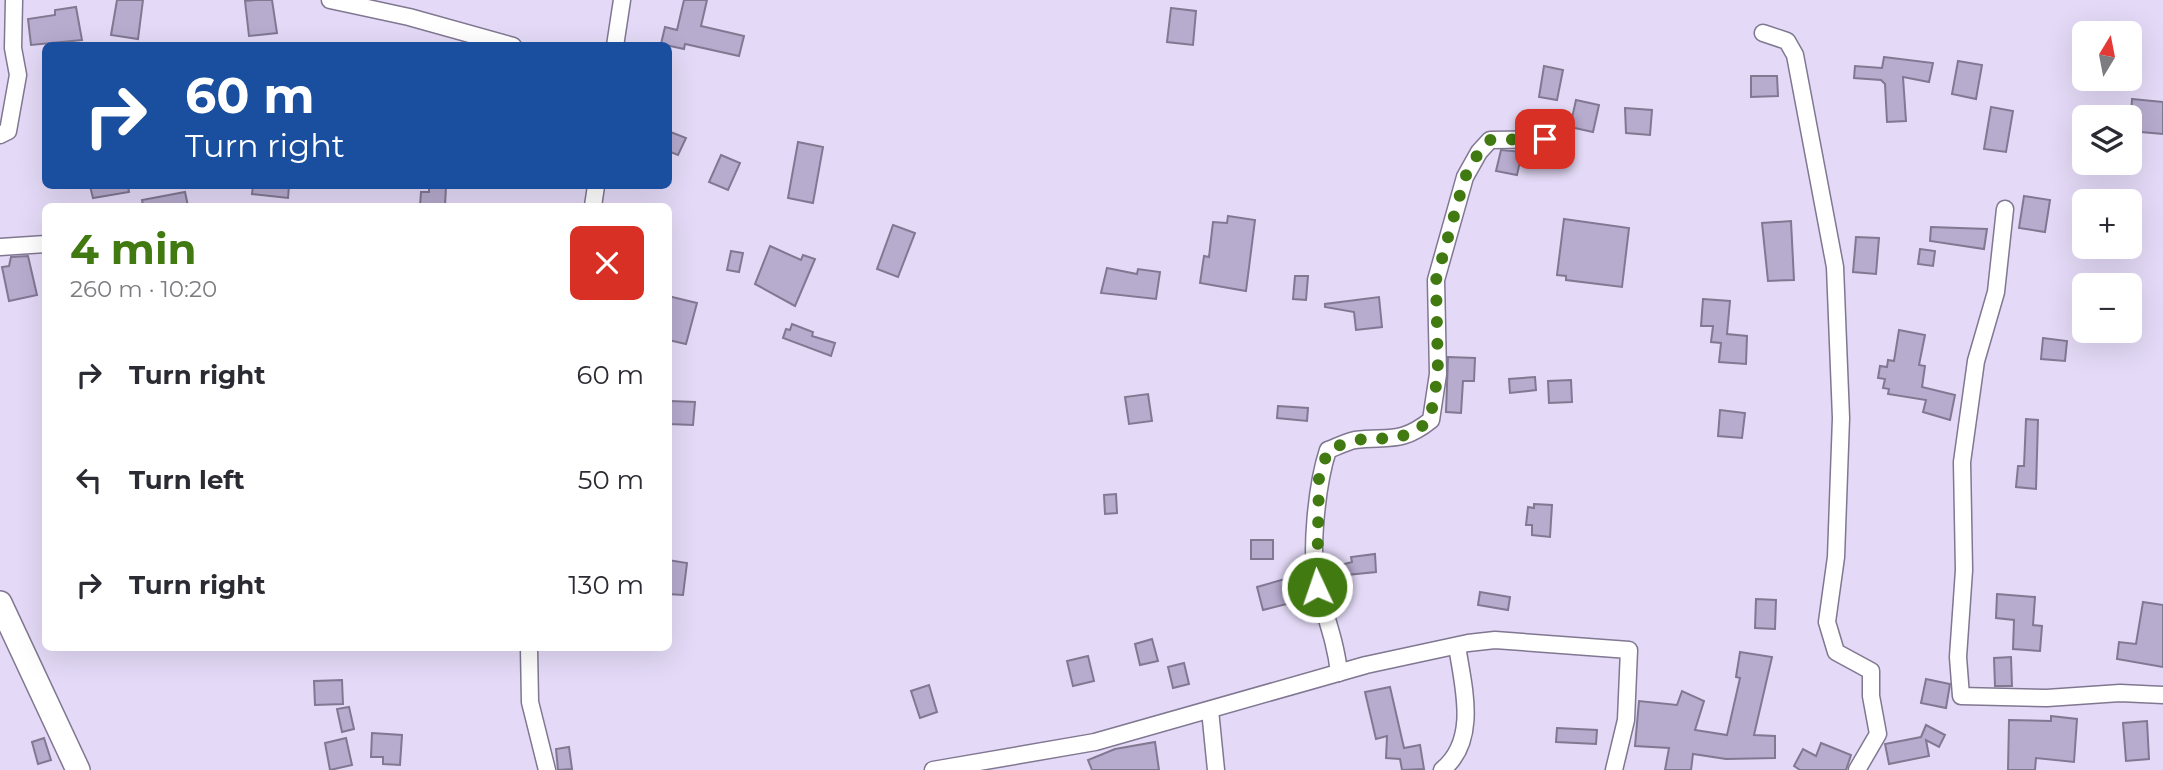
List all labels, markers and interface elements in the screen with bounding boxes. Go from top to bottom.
north arrow [2072,21,2142,91]
map controls [2072,21,2142,343]
text: 60 m [185,66,315,125]
icon: right [70,70,161,161]
button: layers [2072,105,2142,175]
pin [1515,109,1575,169]
icon: arrive [1526,120,1564,158]
text: Turn right [185,126,345,165]
button: + [2072,189,2142,259]
text: 4 min [70,223,197,275]
button: close [570,226,644,300]
button: − [2072,273,2142,343]
text: 260 m · 10:20 [70,275,217,303]
icon: right [70,356,108,394]
text: Turn right [129,359,265,391]
text: 60 m [577,359,644,391]
icon: left [70,461,108,499]
text: Turn left [129,464,245,496]
text: 50 m [578,464,644,496]
position arrow [1280,550,1354,624]
icon: right [70,566,108,604]
text: Turn right [129,569,265,601]
text: 130 m [568,569,644,601]

